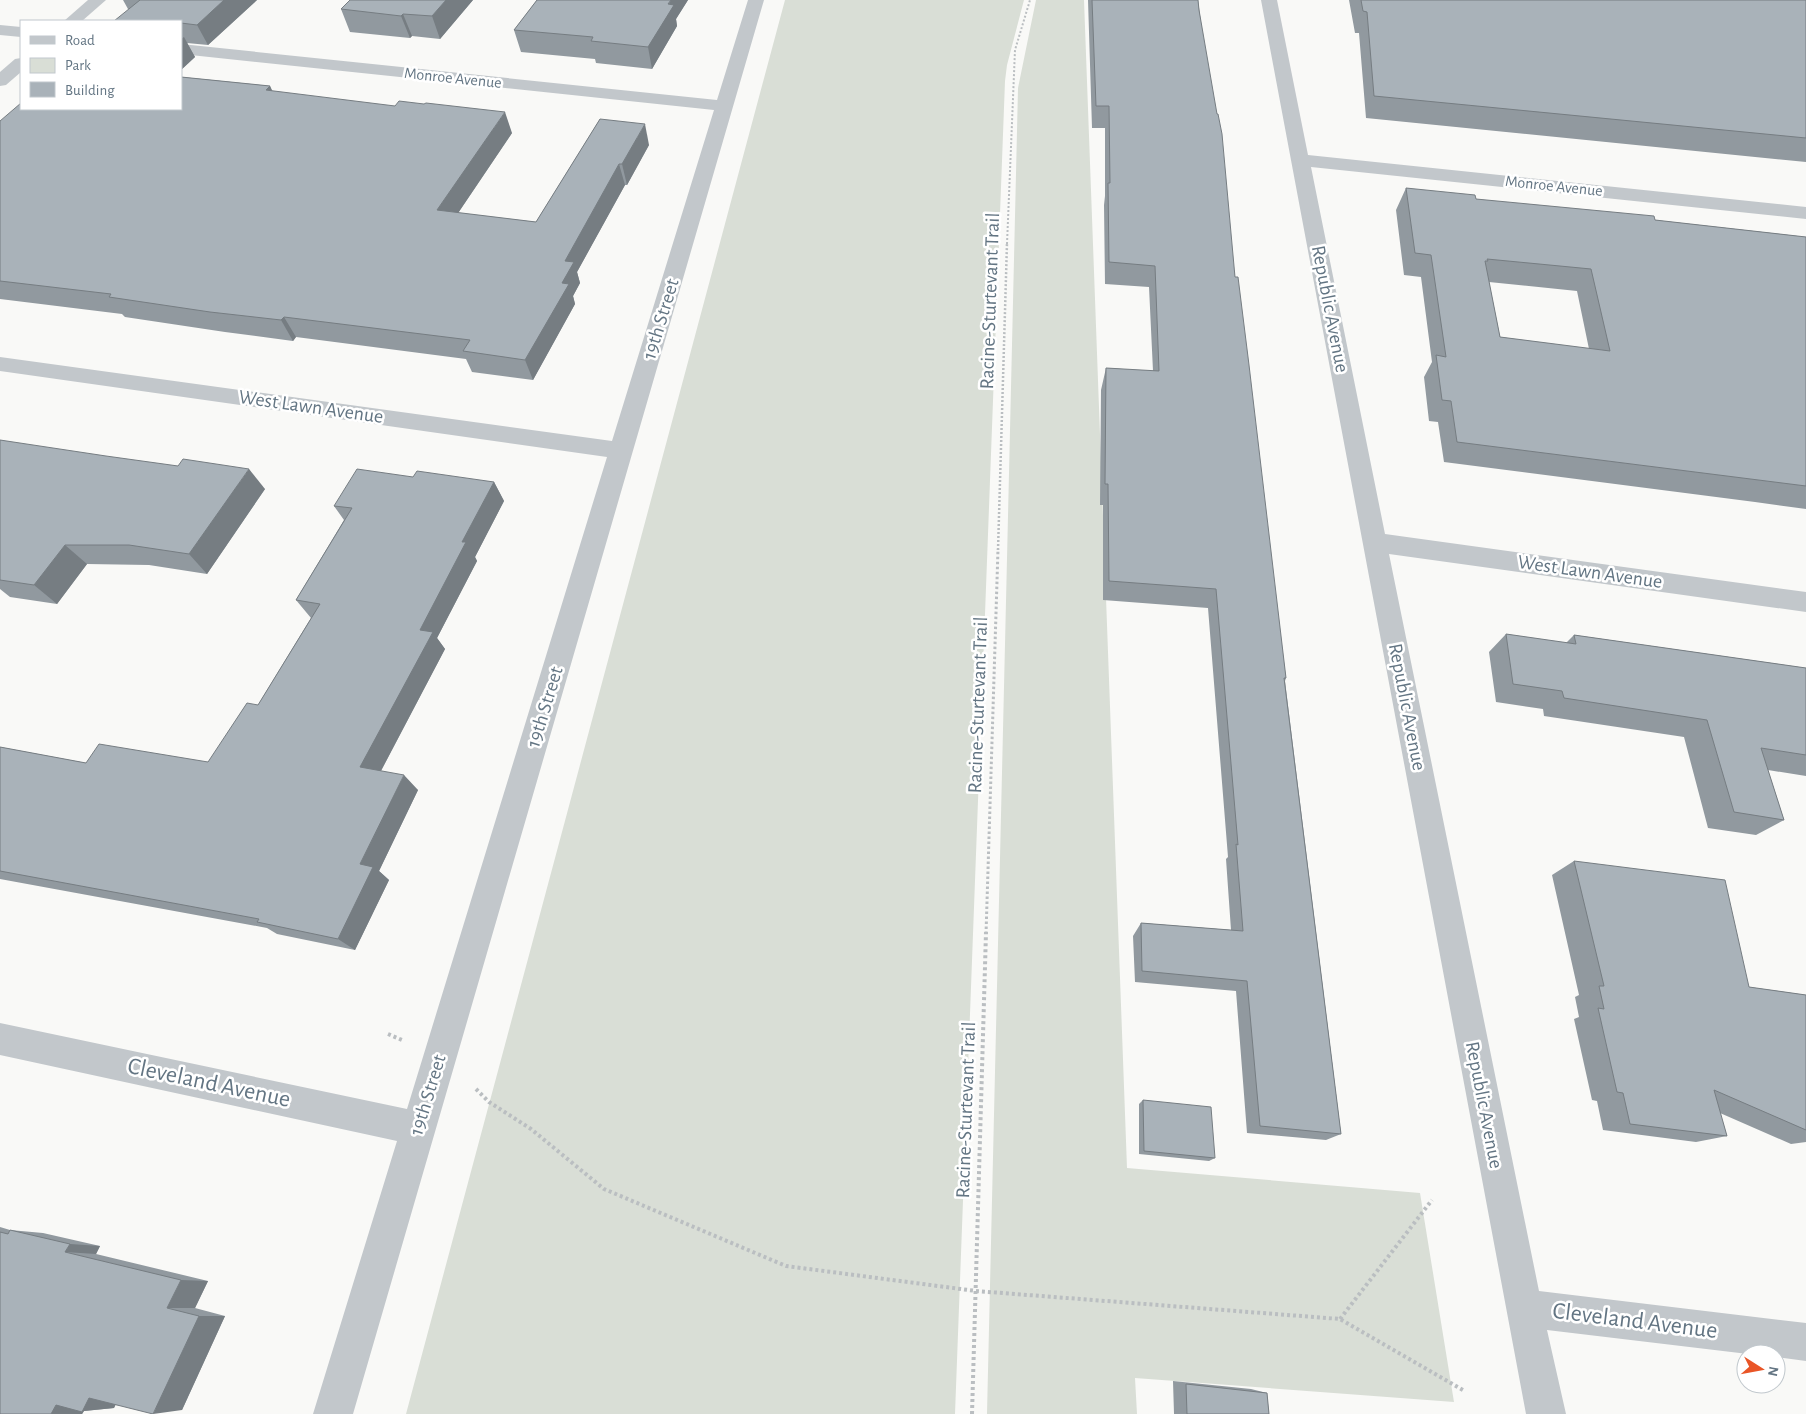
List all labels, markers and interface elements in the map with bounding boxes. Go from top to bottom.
legend [20,20,182,110]
text: Road [65,33,95,48]
text: Park [65,58,91,73]
street label: Monroe Avenue [404,65,502,91]
text: Building [65,83,115,98]
street label: Monroe Avenue [1505,173,1603,199]
street label: Racine-Sturtevant Trail [977,212,1003,390]
street label: Republic Avenue [1308,244,1352,374]
street label: 19th Street [639,276,683,362]
street label: West Lawn Avenue [237,387,385,427]
street label: West Lawn Avenue [1516,552,1664,592]
street label: Racine-Sturtevant Trail [965,616,991,794]
street label: Republic Avenue [1385,642,1429,772]
street label: 19th Street [523,664,567,750]
street label: Racine-Sturtevant Trail [953,1021,979,1199]
street label: Republic Avenue [1462,1040,1506,1170]
street label: 19th Street [406,1052,450,1138]
street label: Cleveland Avenue [125,1054,293,1112]
street label: Cleveland Avenue [1551,1299,1719,1343]
north arrow [1736,1344,1786,1394]
text: N [1765,1365,1781,1377]

